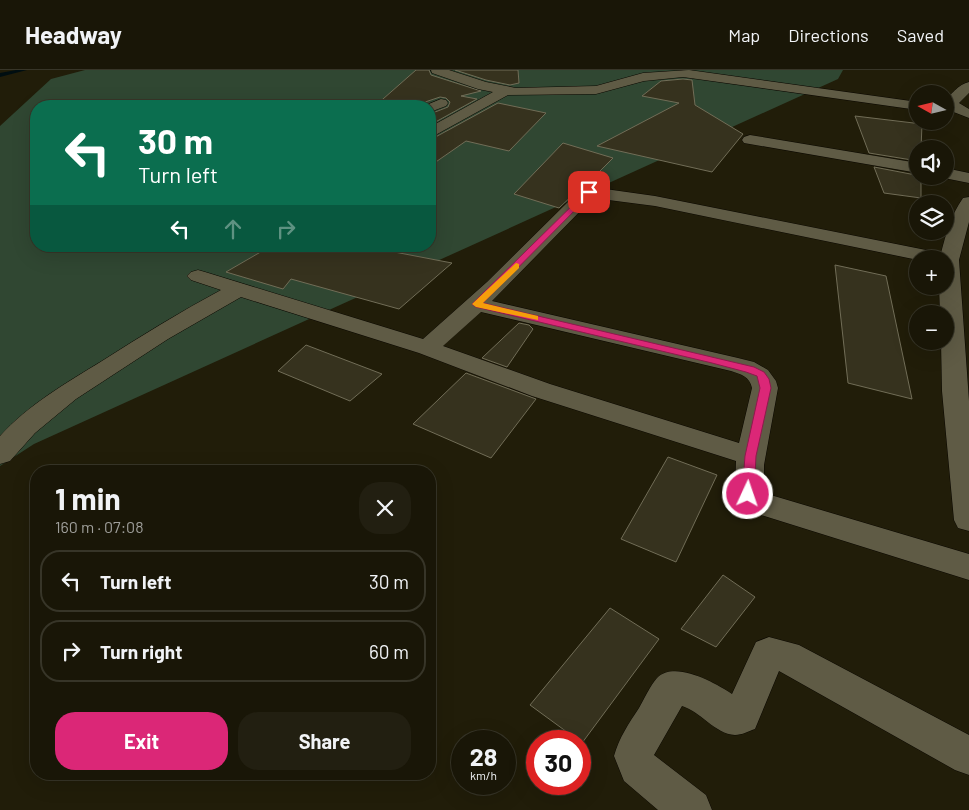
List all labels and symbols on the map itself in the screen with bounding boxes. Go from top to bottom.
north arrow [909,85,954,130]
pin [568,171,610,213]
position arrow [721,467,773,519]
speed limit sign: 30 [526,730,591,795]

